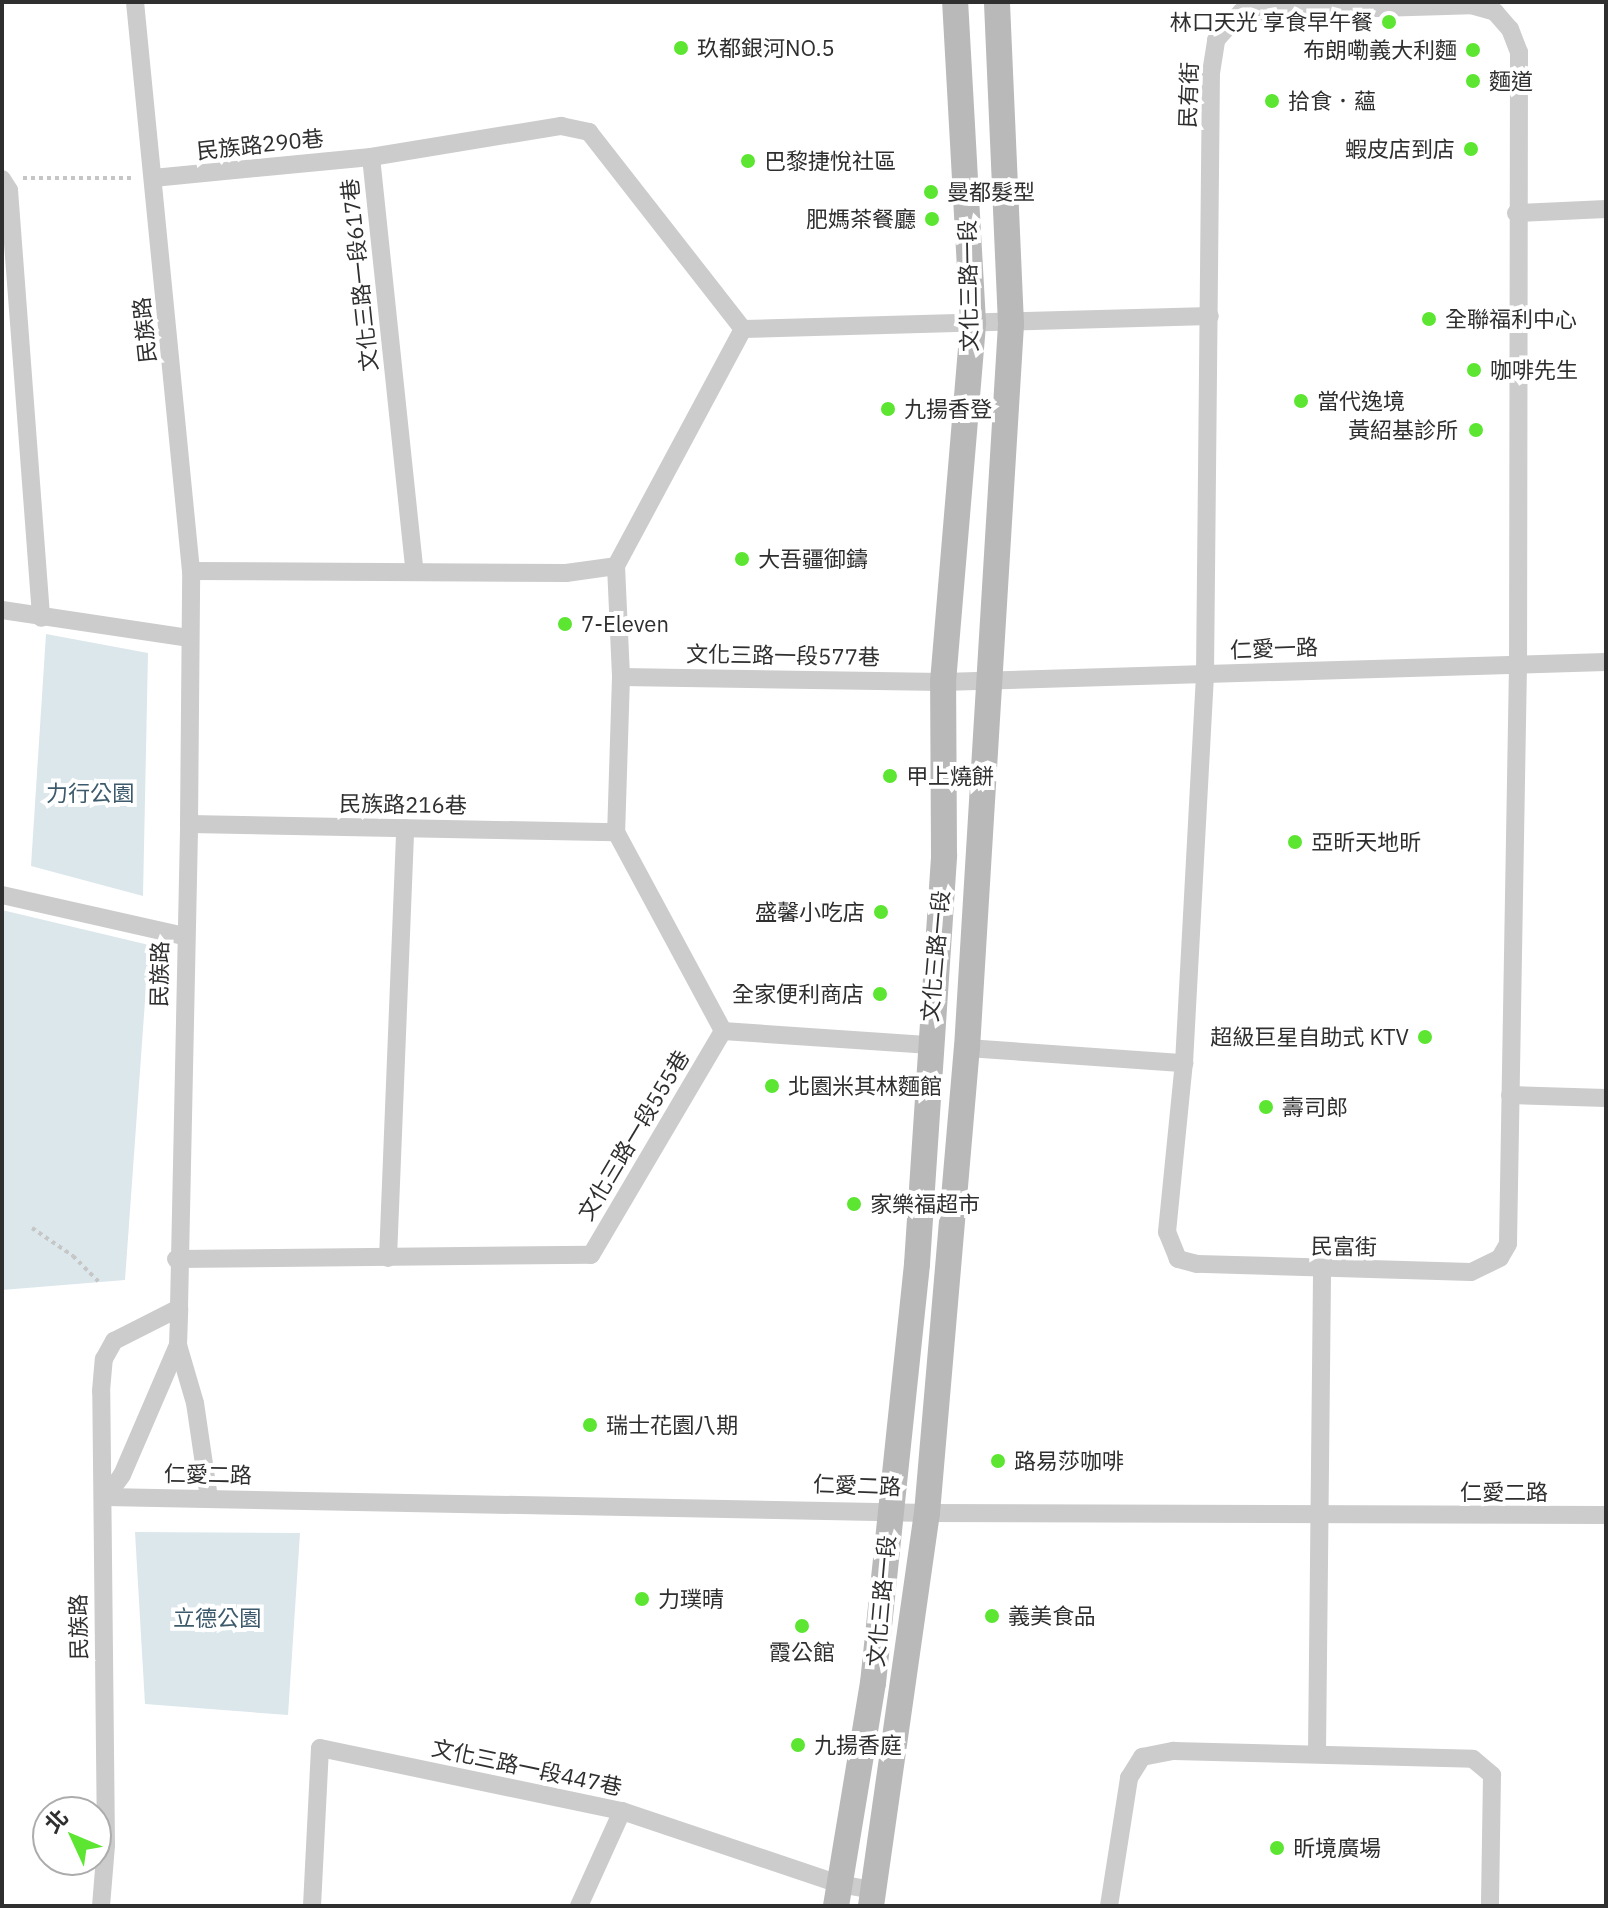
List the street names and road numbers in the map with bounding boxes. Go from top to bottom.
street label: 民有街 [1174,62,1202,128]
street label: 民族路290巷 [195,124,325,164]
street label: 文化三路一段617巷 [336,177,382,373]
street label: 文化三路一段 [954,220,982,352]
street label: 民族路 [127,296,161,364]
street label: 仁愛一路 [1230,633,1318,663]
street label: 文化三路一段577巷 [686,640,880,670]
street label: 民族路216巷 [339,790,467,818]
street label: 文化三路一段 [916,889,954,1023]
street label: 民族路 [145,941,173,1007]
street label: 文化三路一段555巷 [572,1045,694,1225]
street label: 民富街 [1311,1232,1377,1260]
street label: 仁愛二路 [164,1460,252,1488]
street label: 仁愛二路 [813,1470,901,1500]
street label: 仁愛二路 [1460,1479,1548,1505]
street label: 文化三路一段 [862,1534,900,1668]
street label: 民族路 [64,1594,92,1660]
street label: 文化三路一段447巷 [430,1734,624,1800]

